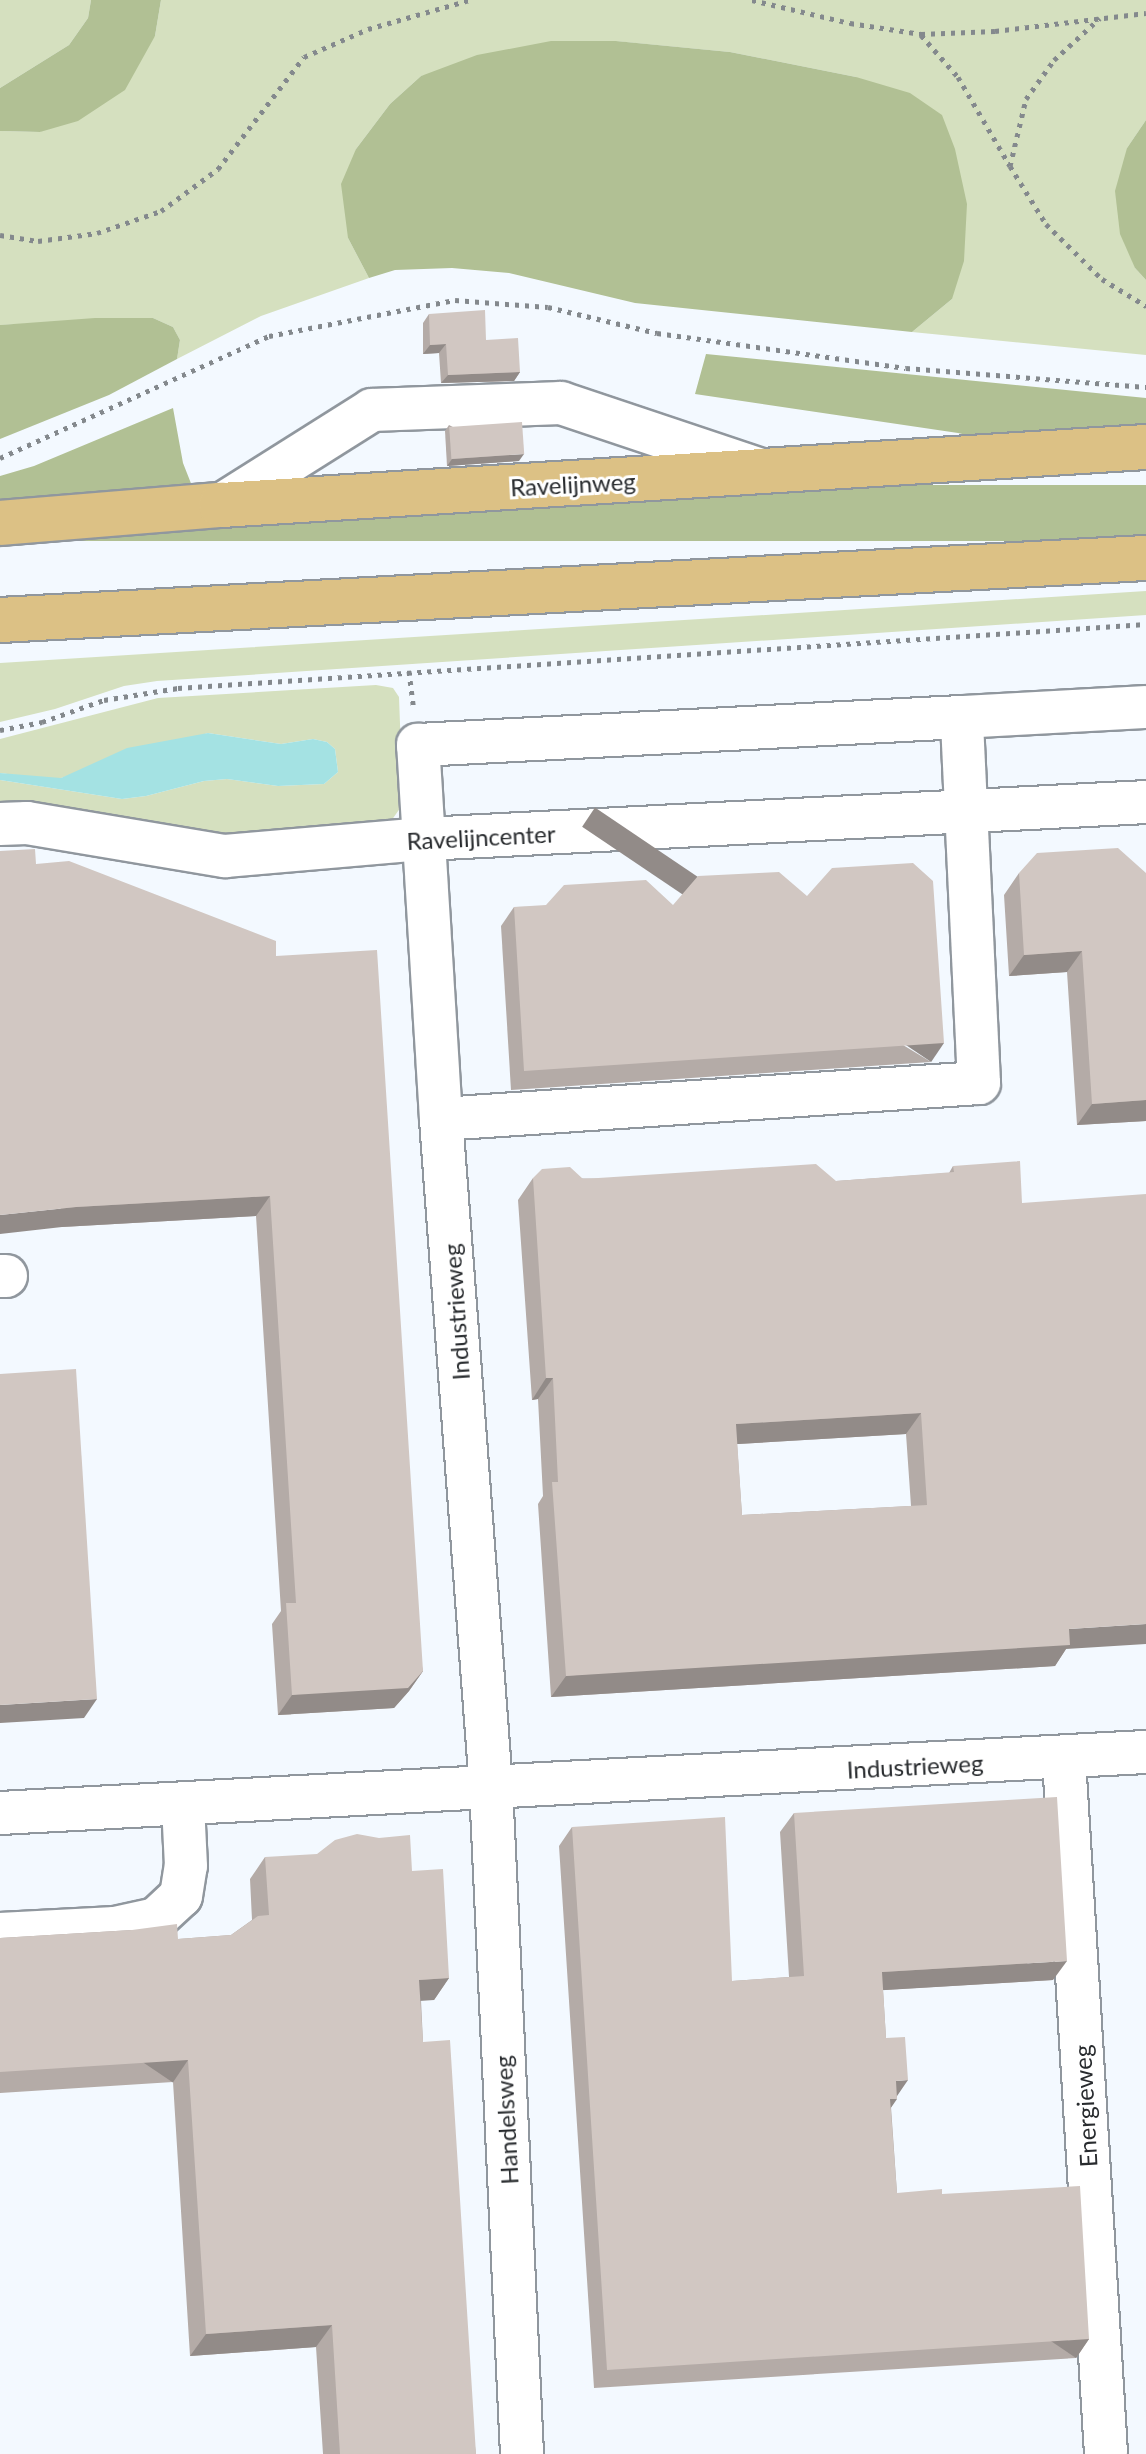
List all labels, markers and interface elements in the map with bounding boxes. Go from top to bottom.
street label: Ravelijnweg [510,466,636,502]
street label: Ravelijncenter [406,819,556,855]
street label: Industrieweg [437,1243,475,1381]
street label: Industrieweg [846,1748,984,1784]
street label: Energieweg [1067,2044,1103,2168]
street label: Handelsweg [488,2055,524,2185]

